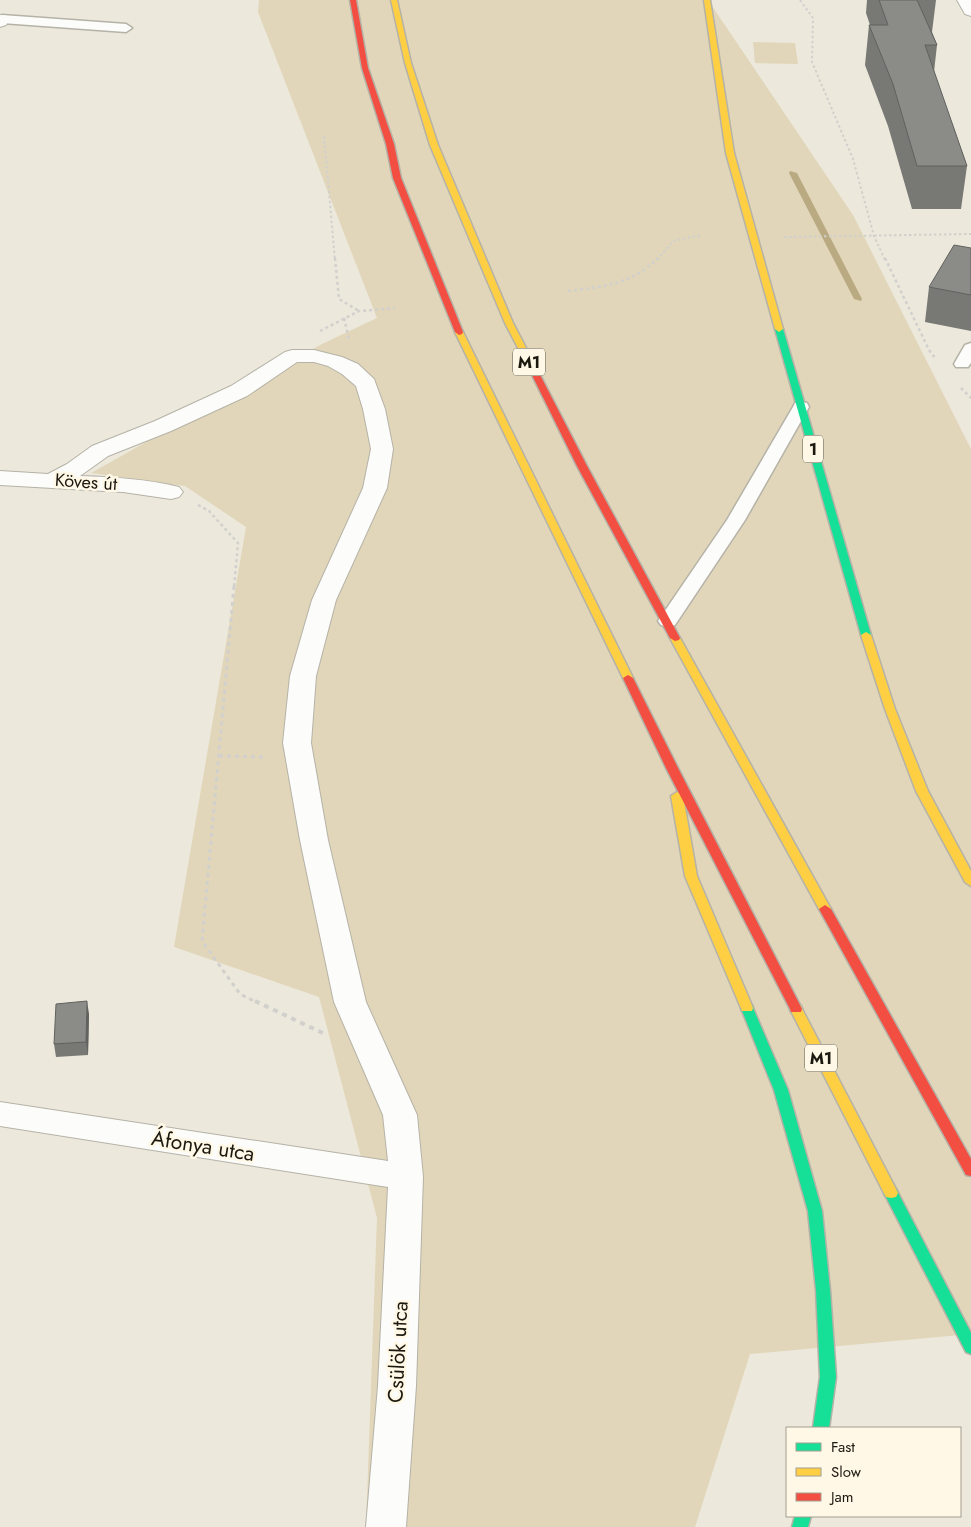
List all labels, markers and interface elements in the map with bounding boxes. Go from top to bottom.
road number: M1 [513,348,545,376]
road number: 1 [803,436,823,462]
street label: Köves út [54,467,119,497]
road number: M1 [805,1044,837,1072]
street label: Áfonya utca [149,1123,257,1169]
street label: Csülök utca [380,1300,416,1404]
legend [786,1427,961,1517]
text: Fast [831,1436,855,1458]
text: Slow [831,1461,862,1483]
text: Jam [829,1486,854,1508]

